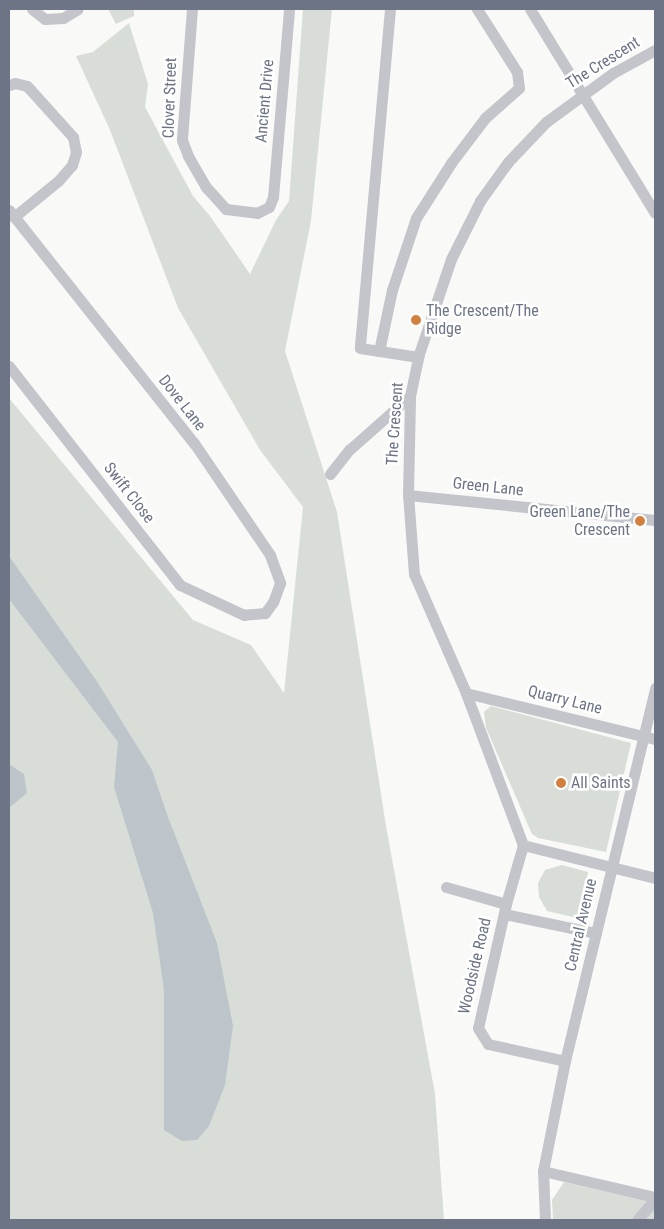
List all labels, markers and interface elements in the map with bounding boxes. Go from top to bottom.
street label: The Crescent [563,33,643,93]
street label: Clover Street [159,57,181,139]
street label: Ancient Drive [252,59,278,143]
place label: The Crescent/The Ridge [426,301,539,339]
marker: The Crescent/The Ridge [410,314,422,326]
street label: Dove Lane [154,371,210,435]
street label: The Crescent [383,382,407,466]
street label: Swift Close [99,459,159,527]
street label: Green Lane [452,474,524,500]
place label: Green Lane/The Crescent [529,502,630,540]
marker: Green Lane/The Crescent [634,515,646,527]
street label: Quarry Lane [526,682,604,718]
place label: All Saints [571,773,631,793]
marker: All Saints [555,777,567,789]
street label: Central Avenue [561,877,601,973]
street label: Woodside Road [455,916,495,1016]

